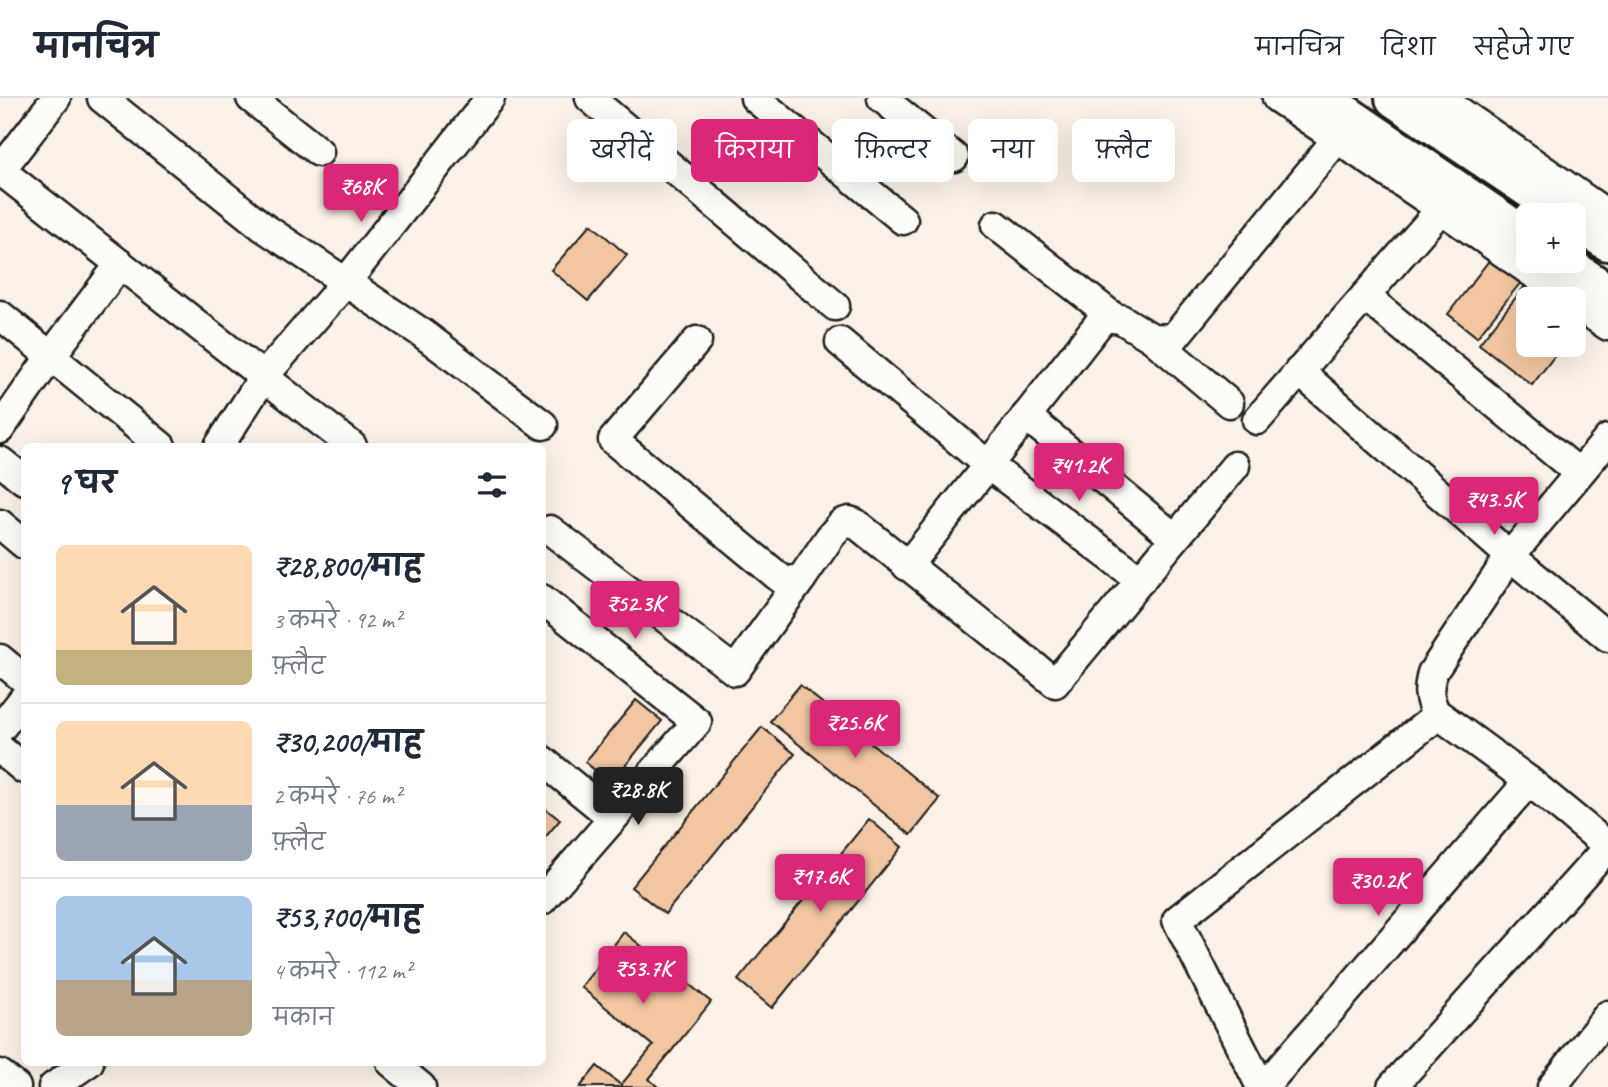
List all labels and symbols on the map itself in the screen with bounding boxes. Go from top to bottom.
pin: ₹68K [320,164,402,224]
pin: ₹41.2K [1022,444,1136,503]
pin: ₹43.5K [1437,478,1551,537]
pin: ₹52.3K [578,582,692,641]
pin: ₹25.6K [798,700,912,760]
pin: ₹28.8K [581,768,695,827]
pin: ₹17.6K [763,854,877,914]
pin: ₹30.2K [1321,858,1435,918]
pin: ₹53.7K [586,946,700,1006]

